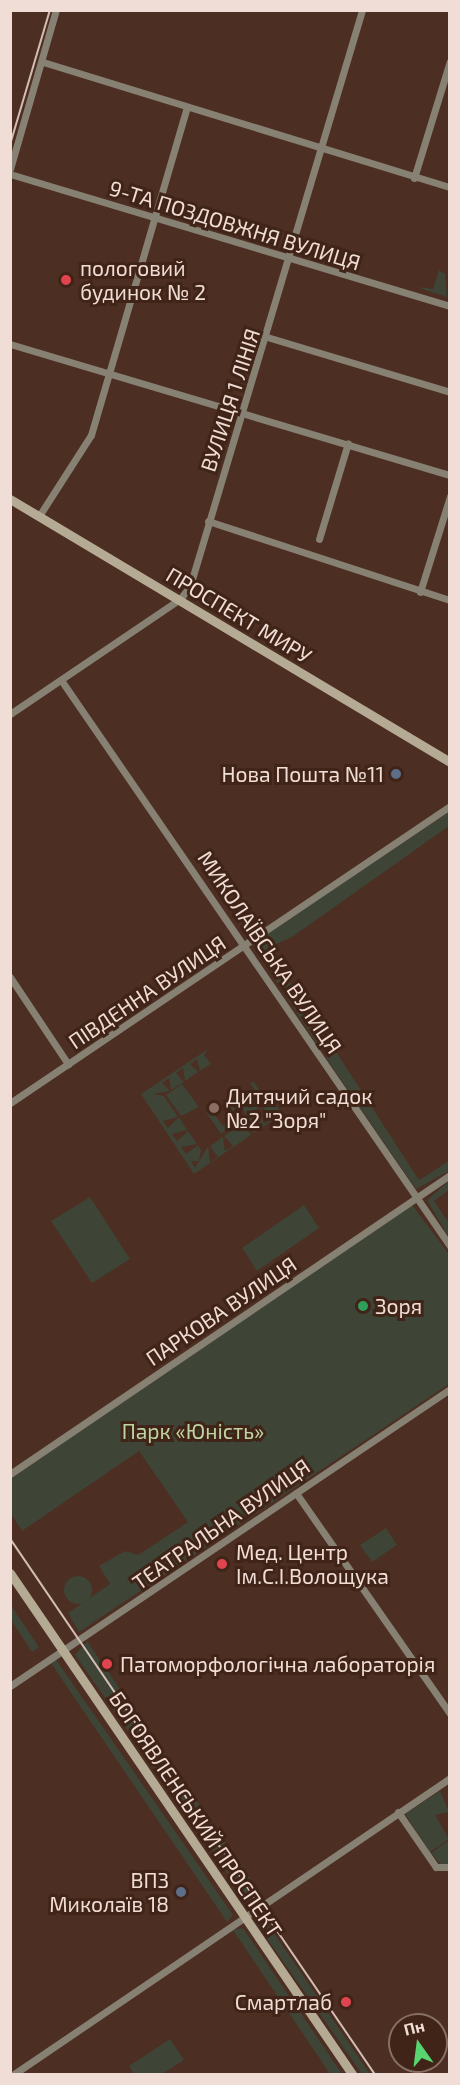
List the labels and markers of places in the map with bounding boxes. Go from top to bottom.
place label: пологовий будинок № 2 [80,255,206,305]
marker: пологовий будинок № 2 [57,271,75,289]
place label: Нова Пошта №11 [221,761,384,787]
marker: Нова Пошта №11 [389,767,403,781]
place label: Дитячий садок №2 "Зоря" [226,1083,372,1133]
marker: Дитячий садок №2 "Зоря" [207,1101,221,1115]
place label: Зоря [375,1293,422,1319]
marker: Зоря [356,1299,370,1313]
place label: Мед. Центр Ім.С.І.Волощука [236,1539,389,1589]
marker: Мед. Центр Ім.С.І.Волощука [213,1555,231,1573]
place label: Патоморфологічна лабораторія [120,1651,435,1677]
marker: Патоморфологічна лабораторія [98,1655,116,1673]
place label: ВПЗ Миколаїв 18 [49,1867,169,1917]
marker: ВПЗ Миколаїв 18 [174,1885,188,1899]
place label: Смартлаб [235,1989,332,2015]
marker: Смартлаб [337,1993,355,2011]

